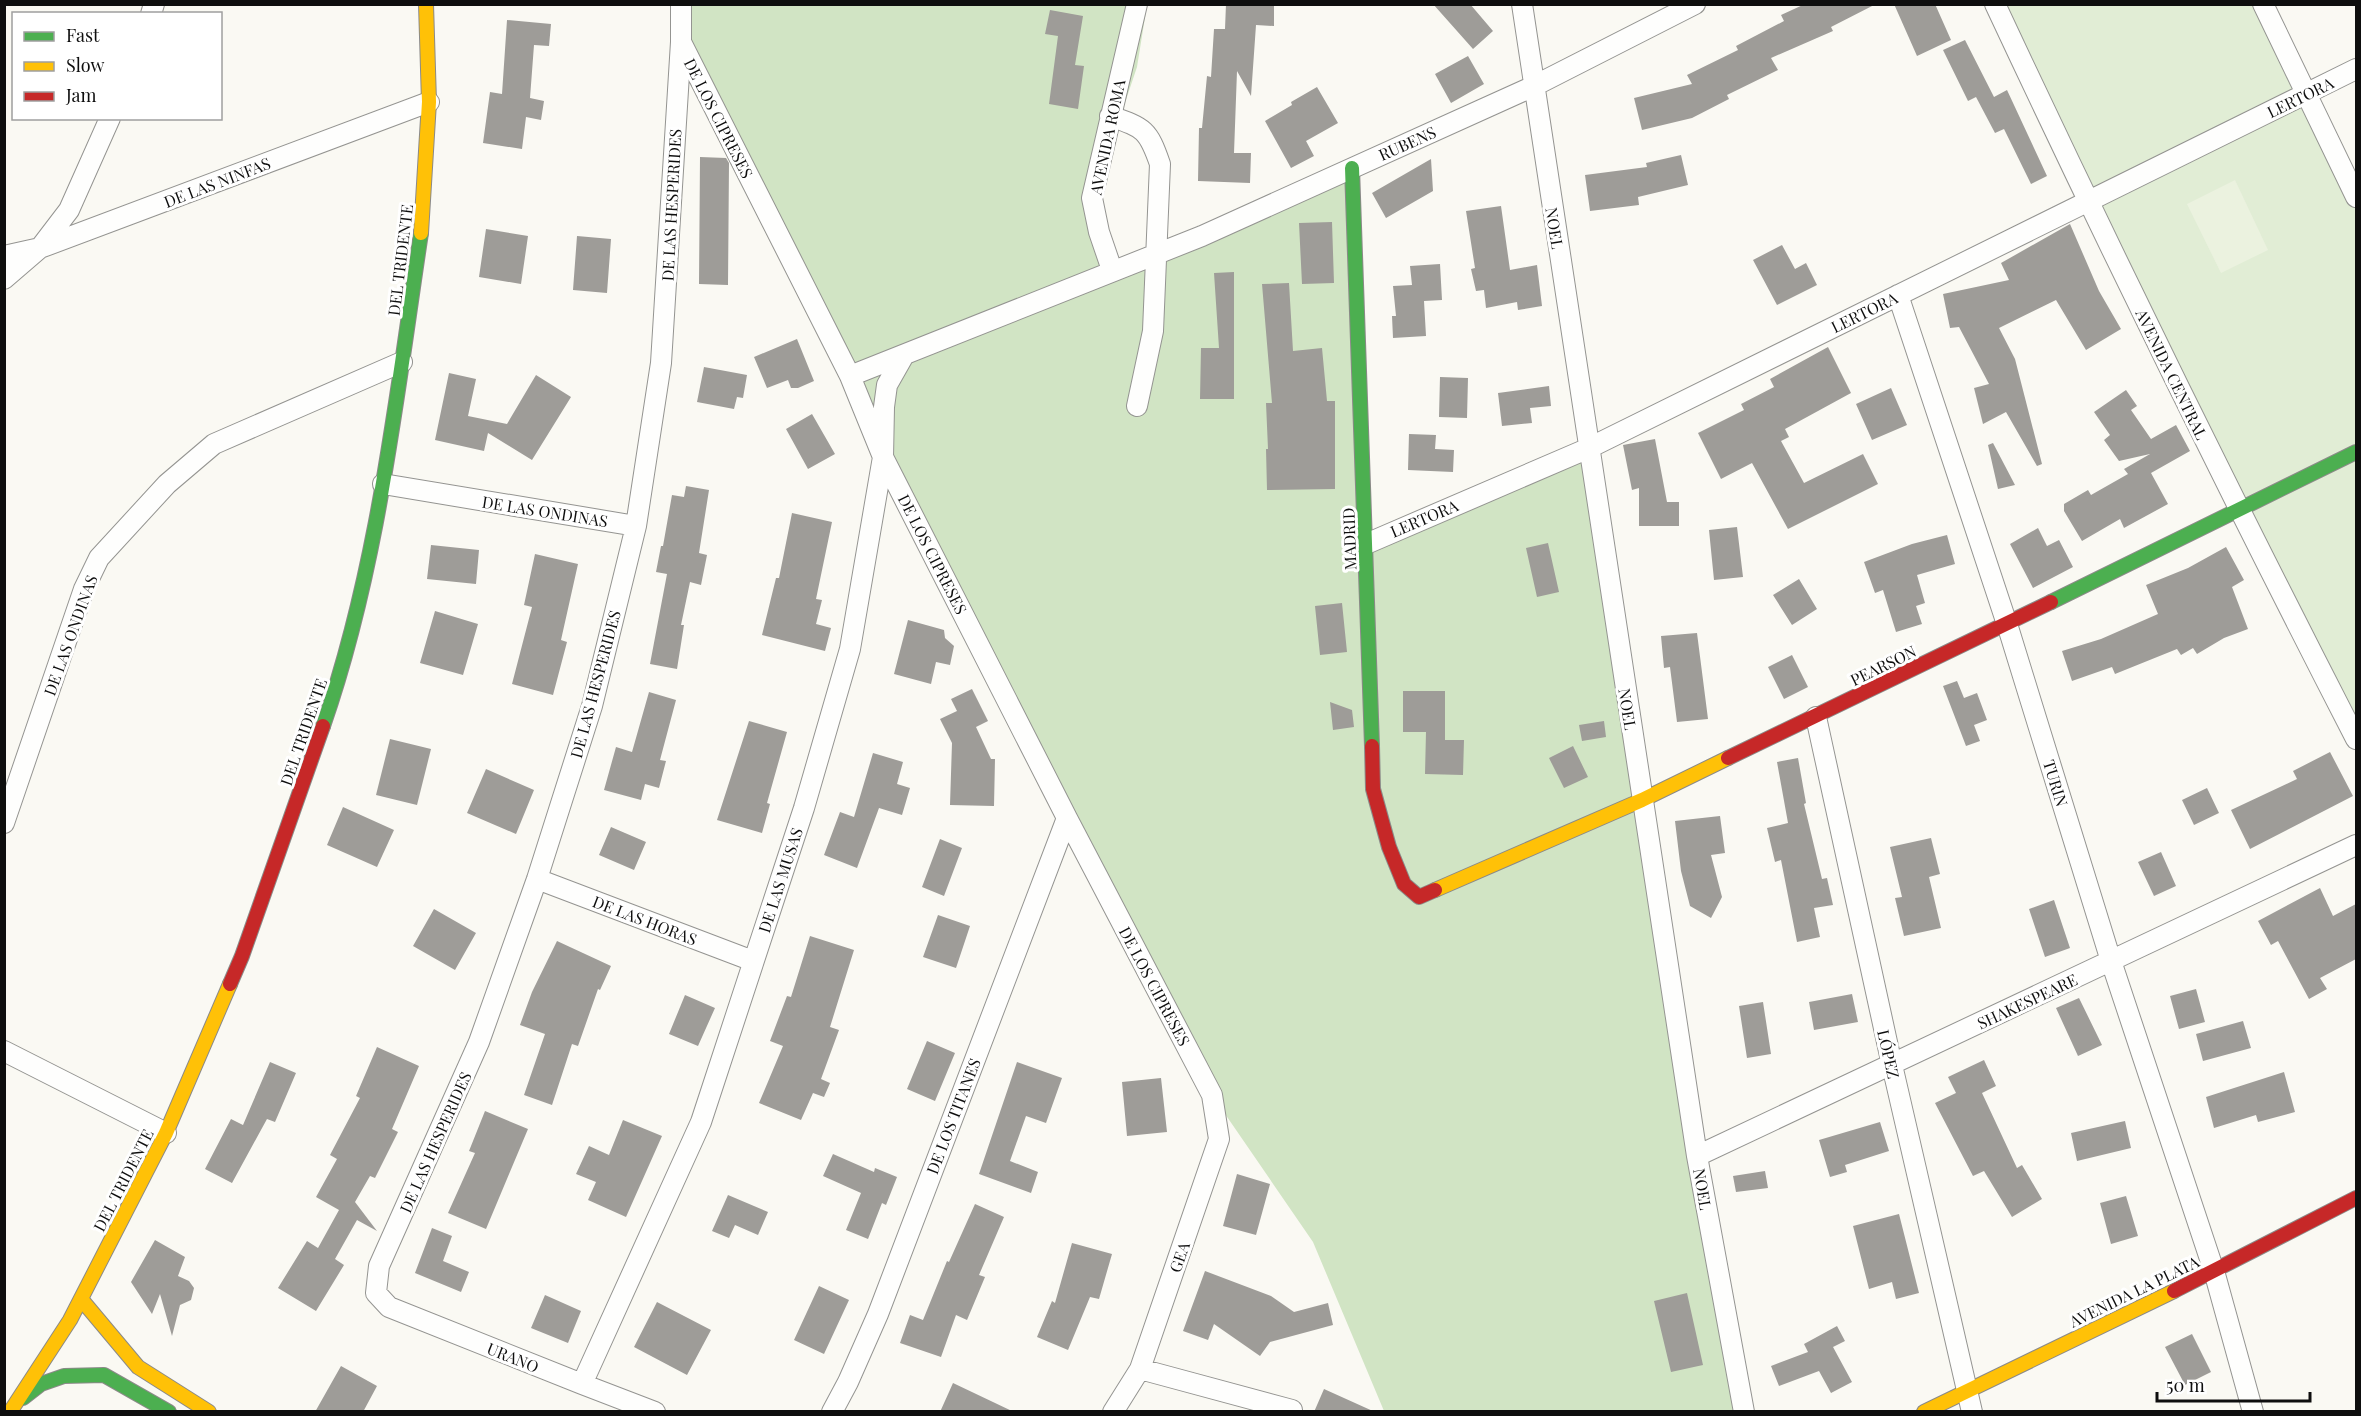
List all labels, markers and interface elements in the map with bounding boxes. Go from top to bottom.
legend [12,12,222,120]
text: Fast [66,23,100,47]
text: Slow [66,53,104,77]
street label: DE LOS CIPRESES [680,54,758,182]
street label: LERTORA [2263,71,2338,122]
street label: AVENIDA ROMA [1084,77,1130,197]
text: Jam [65,83,96,107]
street label: RUBENS [1375,121,1439,165]
street label: DE LAS HESPERIDES [657,128,685,282]
street label: DE LAS NINFAS [161,152,273,212]
street label: DEL TRIDENTE [383,203,417,317]
street label: NOEL [1541,206,1569,250]
street label: LERTORA [1827,286,1902,337]
street label: AVENIDA CENTRAL [2131,304,2213,443]
street label: DE LOS CIPRESES [894,490,972,618]
street label: DE LAS ONDINAS [481,491,609,531]
street label: LERTORA [1387,494,1462,542]
street label: MADRID [1337,507,1361,571]
street label: DE LAS ONDINAS [38,572,102,698]
street label: DE LAS HESPERIDES [565,608,625,760]
street label: PEARSON [1847,640,1919,690]
street label: DEL TRIDENTE [275,676,331,788]
street label: NOEL [1614,687,1642,731]
street label: TURIN [2039,757,2073,809]
street label: DE LAS MUSAS [753,825,807,935]
street label: DE LAS HORAS [590,890,700,950]
street label: DE LOS CIPRESES [1115,923,1195,1049]
street label: SHAKESPEARE [1973,969,2081,1033]
street label: LÓPEZ [1873,1027,1905,1081]
street label: DE LOS TITANES [921,1055,985,1177]
street label: DE LAS HESPERIDES [394,1068,476,1216]
street label: DEL TRIDENTE [88,1125,158,1235]
street label: NOEL [1689,1166,1717,1212]
street label: GEA [1164,1238,1194,1275]
street label: AVENIDA LA PLATA [2065,1250,2203,1332]
street label: URANO [484,1337,542,1377]
scale bar [2157,1365,2310,1403]
text: 50 m [2166,1373,2205,1397]

